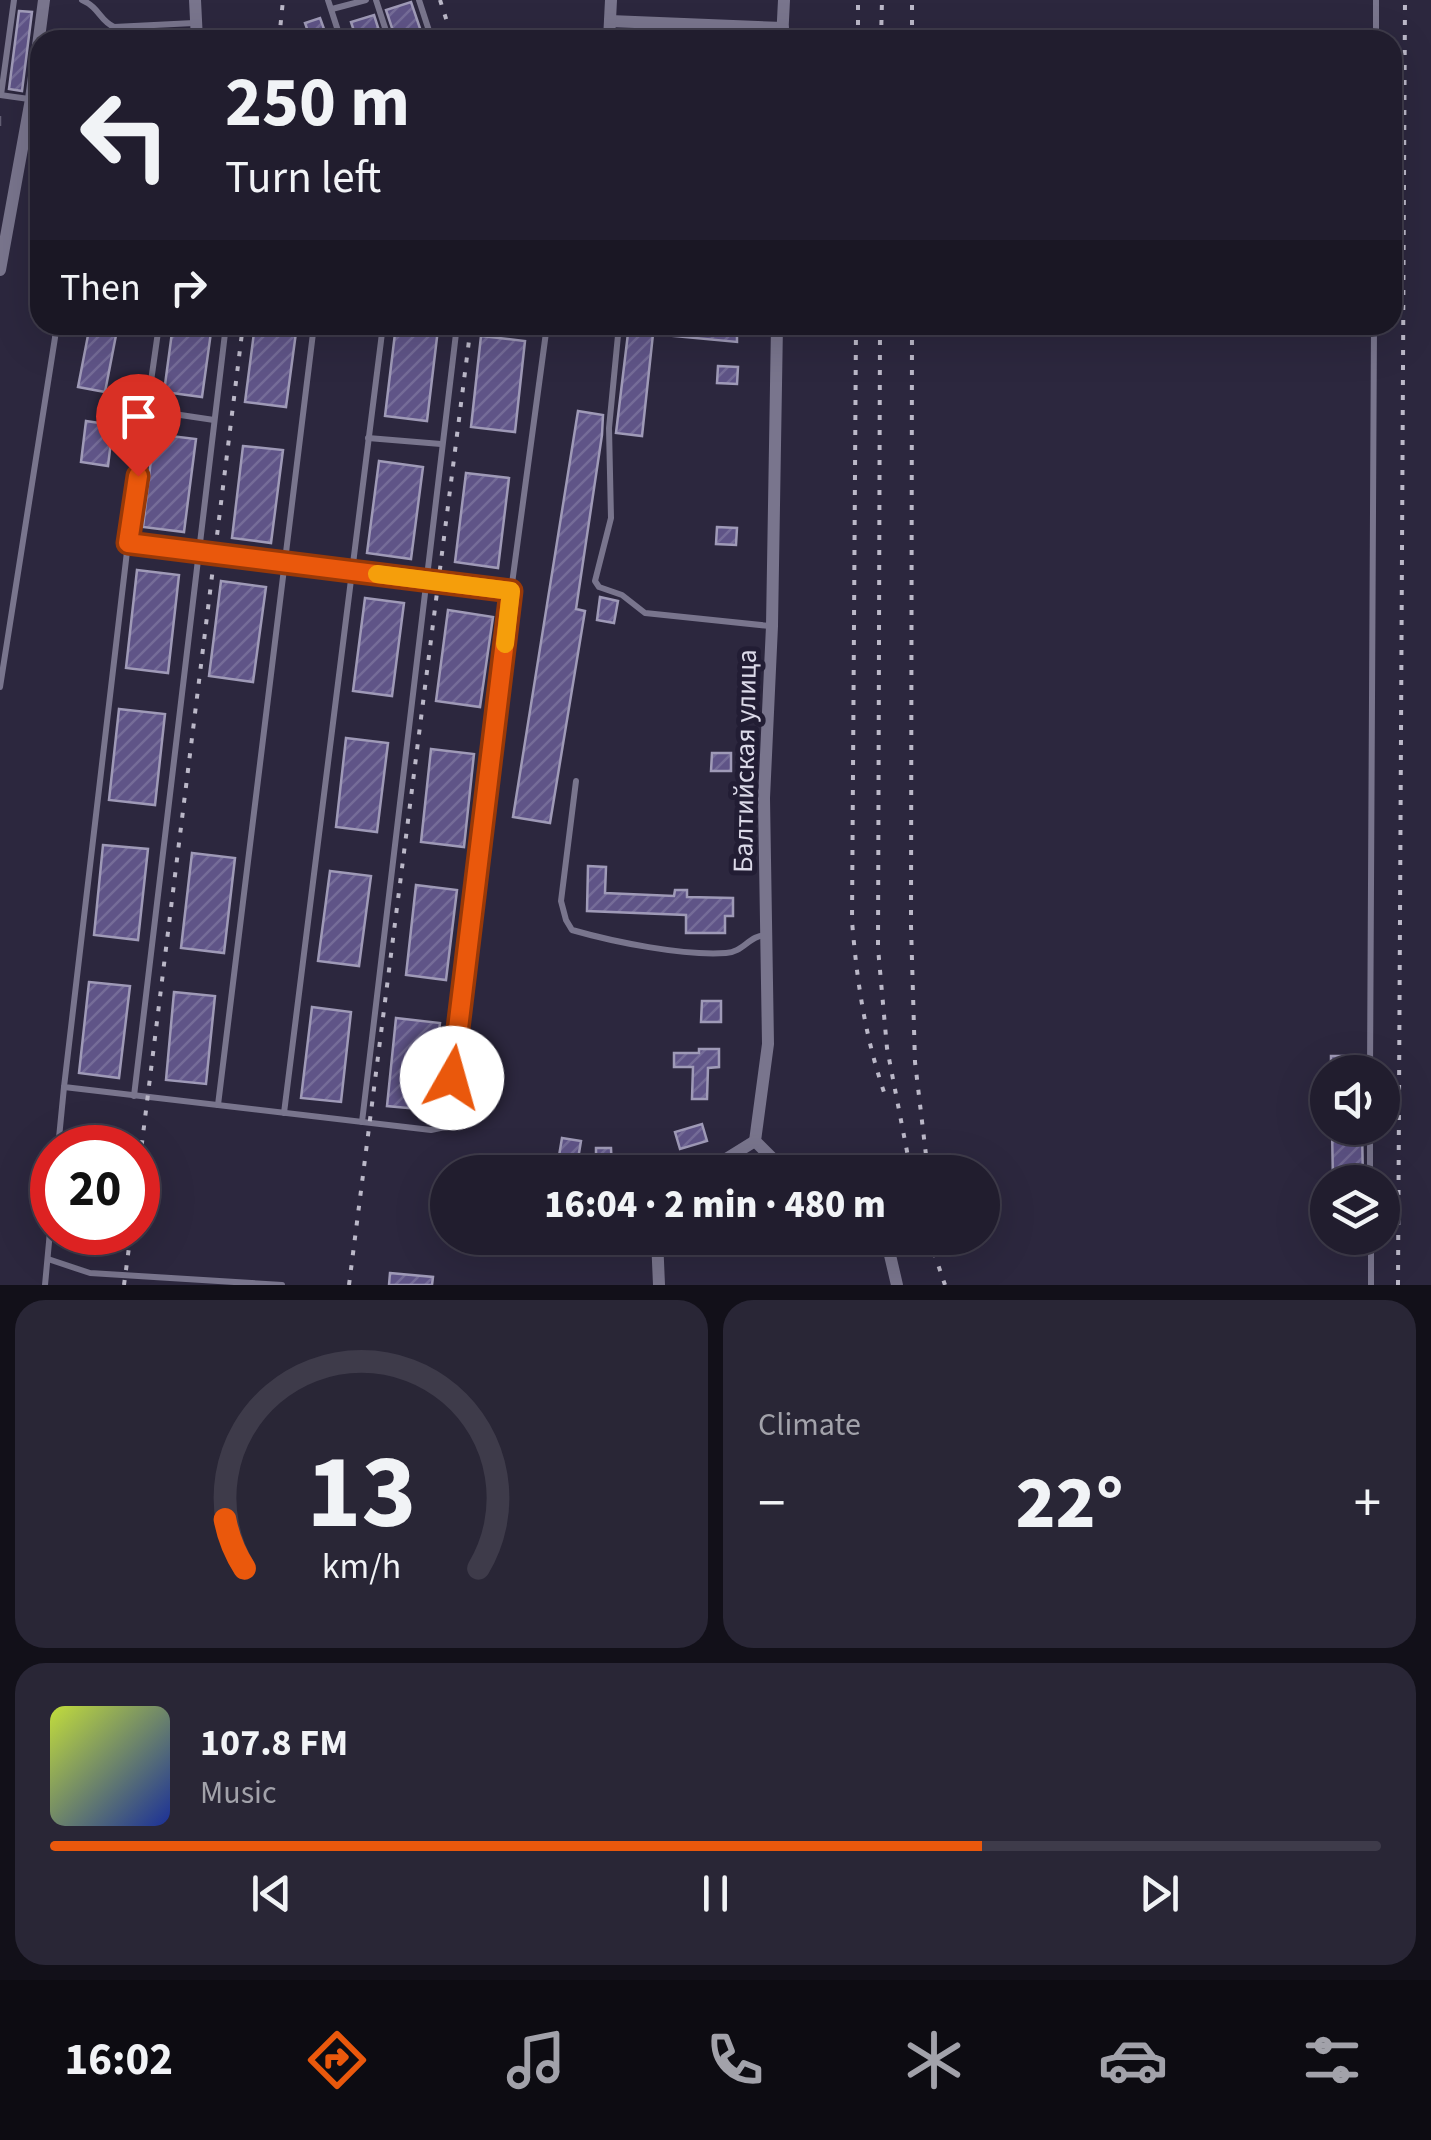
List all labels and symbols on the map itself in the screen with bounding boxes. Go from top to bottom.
pin [96,374,181,477]
street label: Балтийская улица [723,649,767,873]
position arrow [400,1026,504,1130]
speed limit sign: 20 [30,1125,160,1255]

